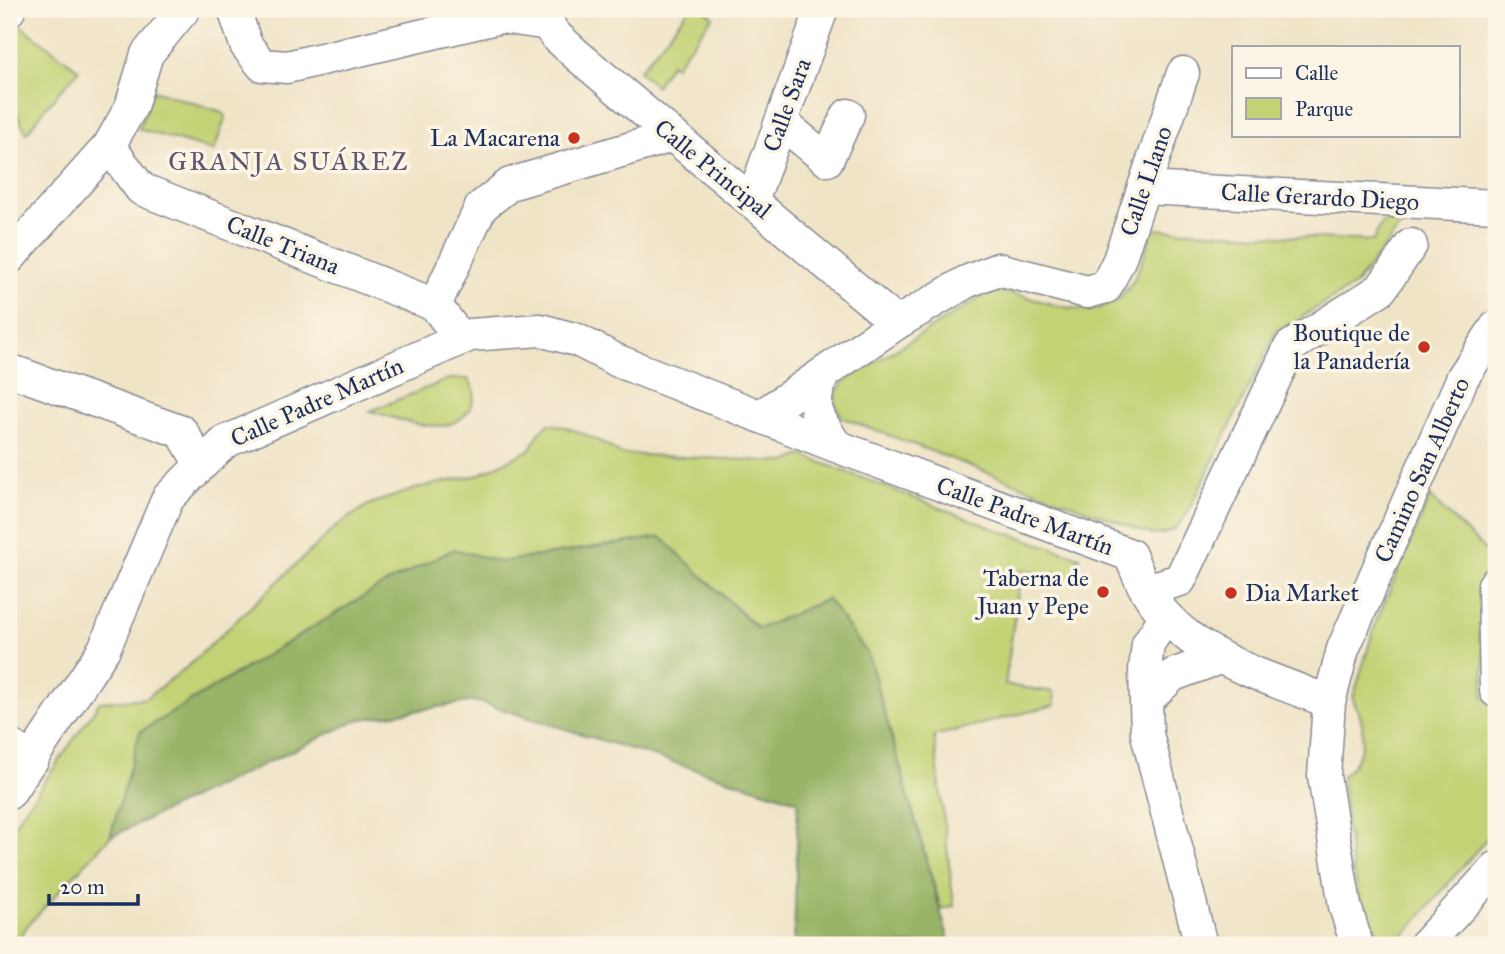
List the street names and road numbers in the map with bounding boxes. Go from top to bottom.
street label: Calle Sara [756,53,818,156]
street label: Calle Principal [648,113,778,226]
street label: Calle Llano [1113,122,1179,240]
street label: Calle Gerardo Diego [1220,177,1420,217]
street label: Calle Triana [222,209,345,282]
street label: Calle Padre Martín [226,350,408,454]
street label: Camino San Alberto [1368,373,1476,567]
street label: Calle Padre Martín [932,470,1118,562]

